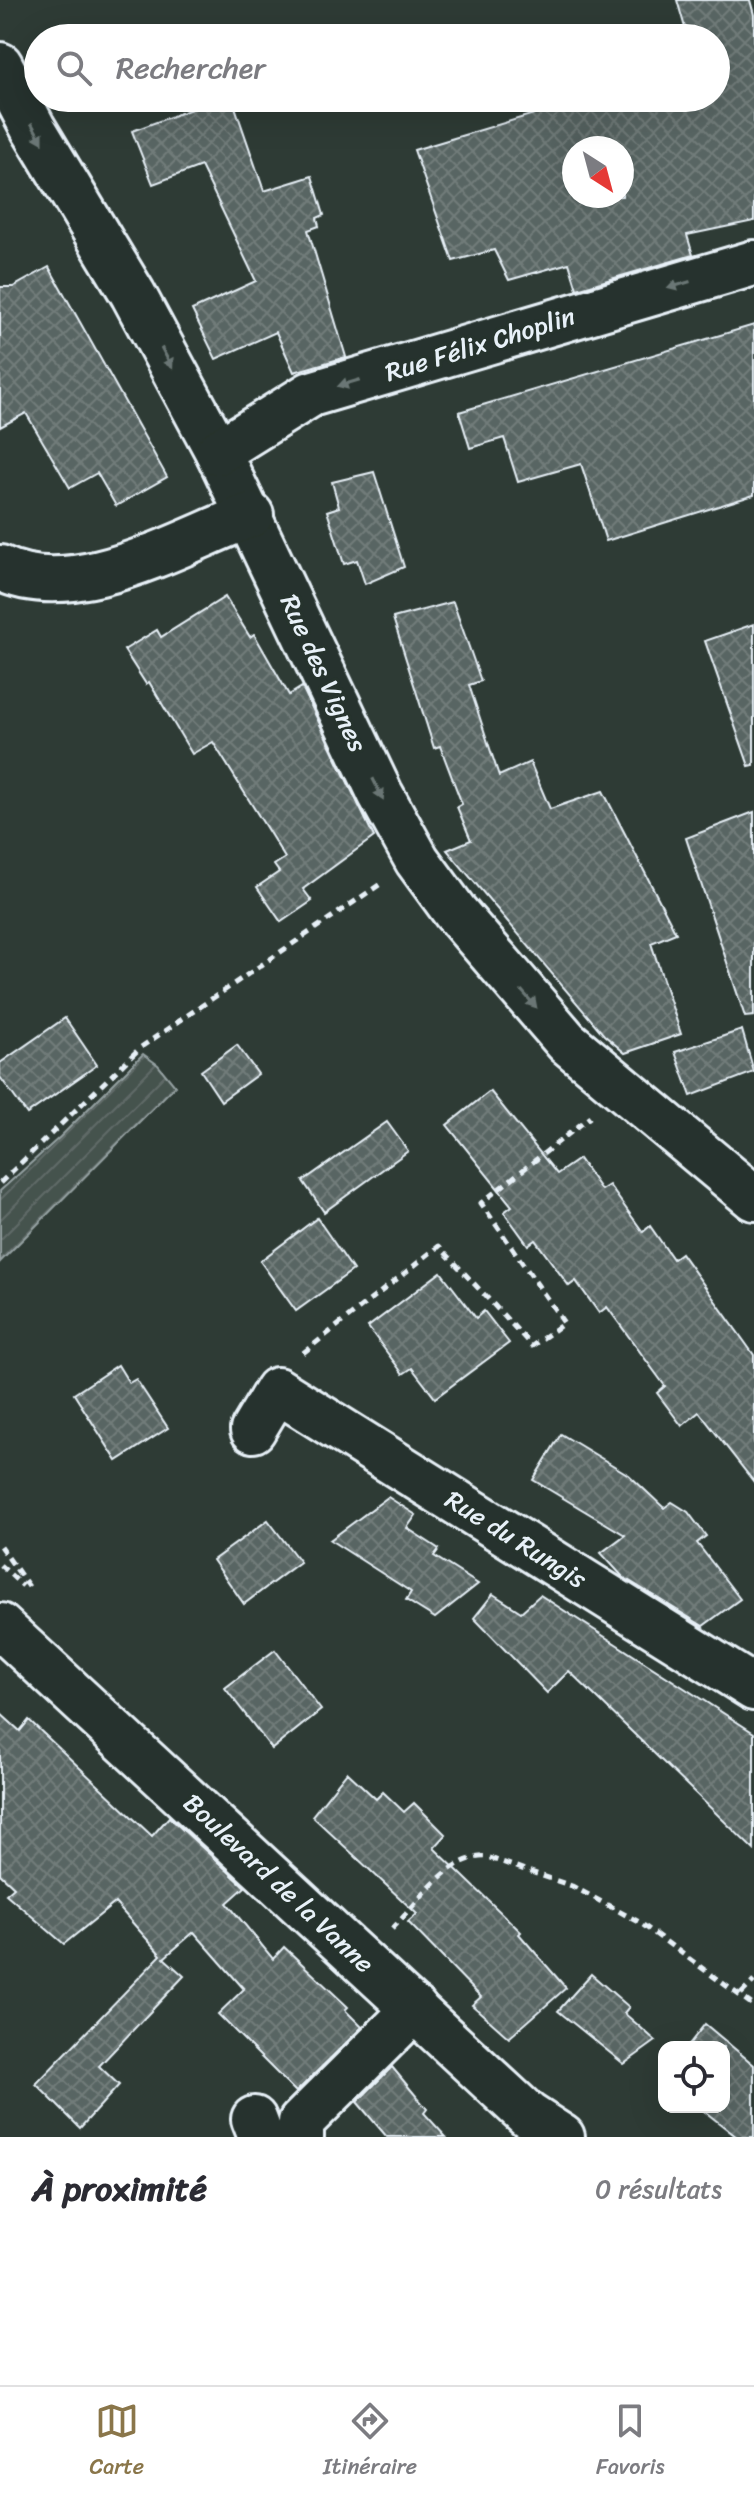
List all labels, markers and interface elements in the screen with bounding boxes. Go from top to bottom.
search box [24,24,730,112]
text: Rechercher [116,41,266,95]
icon: search [52,46,96,90]
one-way arrow [30,122,44,145]
north arrow [562,136,634,208]
one-way arrow [667,279,691,292]
street label: Rue Félix Choplin [379,293,581,395]
one-way arrow [160,347,174,369]
one-way arrow [337,377,361,390]
street label: Rue des Vignes [267,586,381,760]
one-way arrow [371,777,385,800]
one-way arrow [520,988,537,1008]
street label: Rue du Rungis [436,1477,597,1602]
street label: Boulevard de la Vanne [172,1781,386,1985]
map controls [658,2041,730,2113]
button: locate [658,2041,730,2113]
text: À proximité [32,2159,207,2219]
text: 0 résultats [595,2166,722,2212]
tab: Carte [89,2399,144,2486]
tab: Itinéraire [323,2399,417,2486]
tab: Favoris [596,2399,665,2486]

